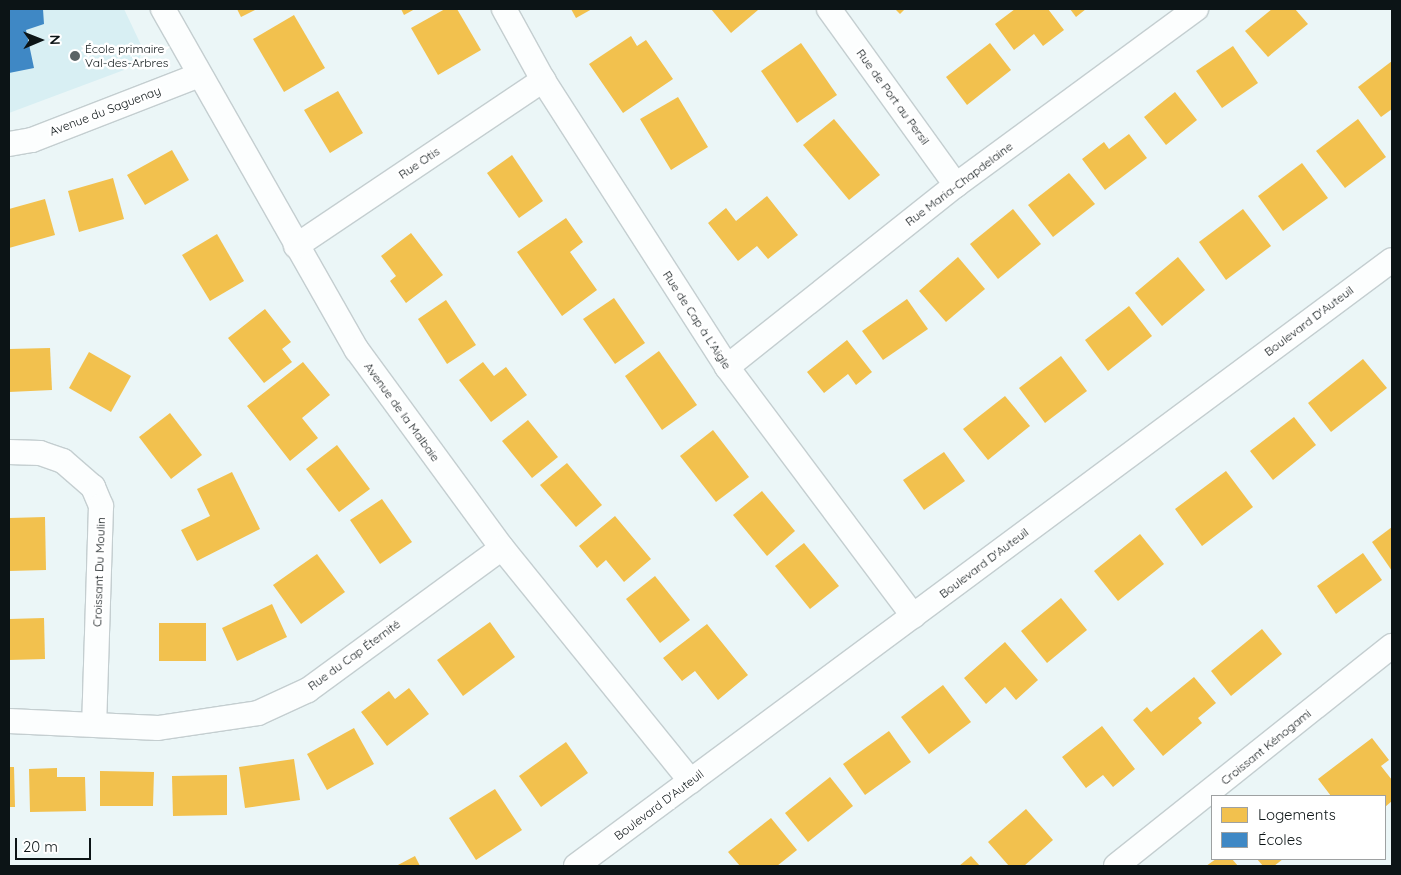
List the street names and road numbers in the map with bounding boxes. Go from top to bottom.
street label: Rue de Port au Persil [853,46,933,148]
street label: Avenue du Saguenay [47,83,163,139]
street label: Rue Maria-Chapdelaine [902,139,1016,229]
street label: Rue Otis [396,144,442,182]
street label: Rue de Cap à L'Aigle [660,268,734,372]
street label: Boulevard D'Auteuil [1262,283,1356,359]
street label: Avenue de la Malbaie [361,360,443,464]
street label: Croissant Du Moulin [90,517,108,627]
street label: Boulevard D'Auteuil [937,525,1031,601]
street label: Rue du Cap Éternité [305,617,403,693]
street label: Croissant Kénogami [1218,706,1314,788]
street label: Boulevard D'Auteuil [612,767,706,843]

